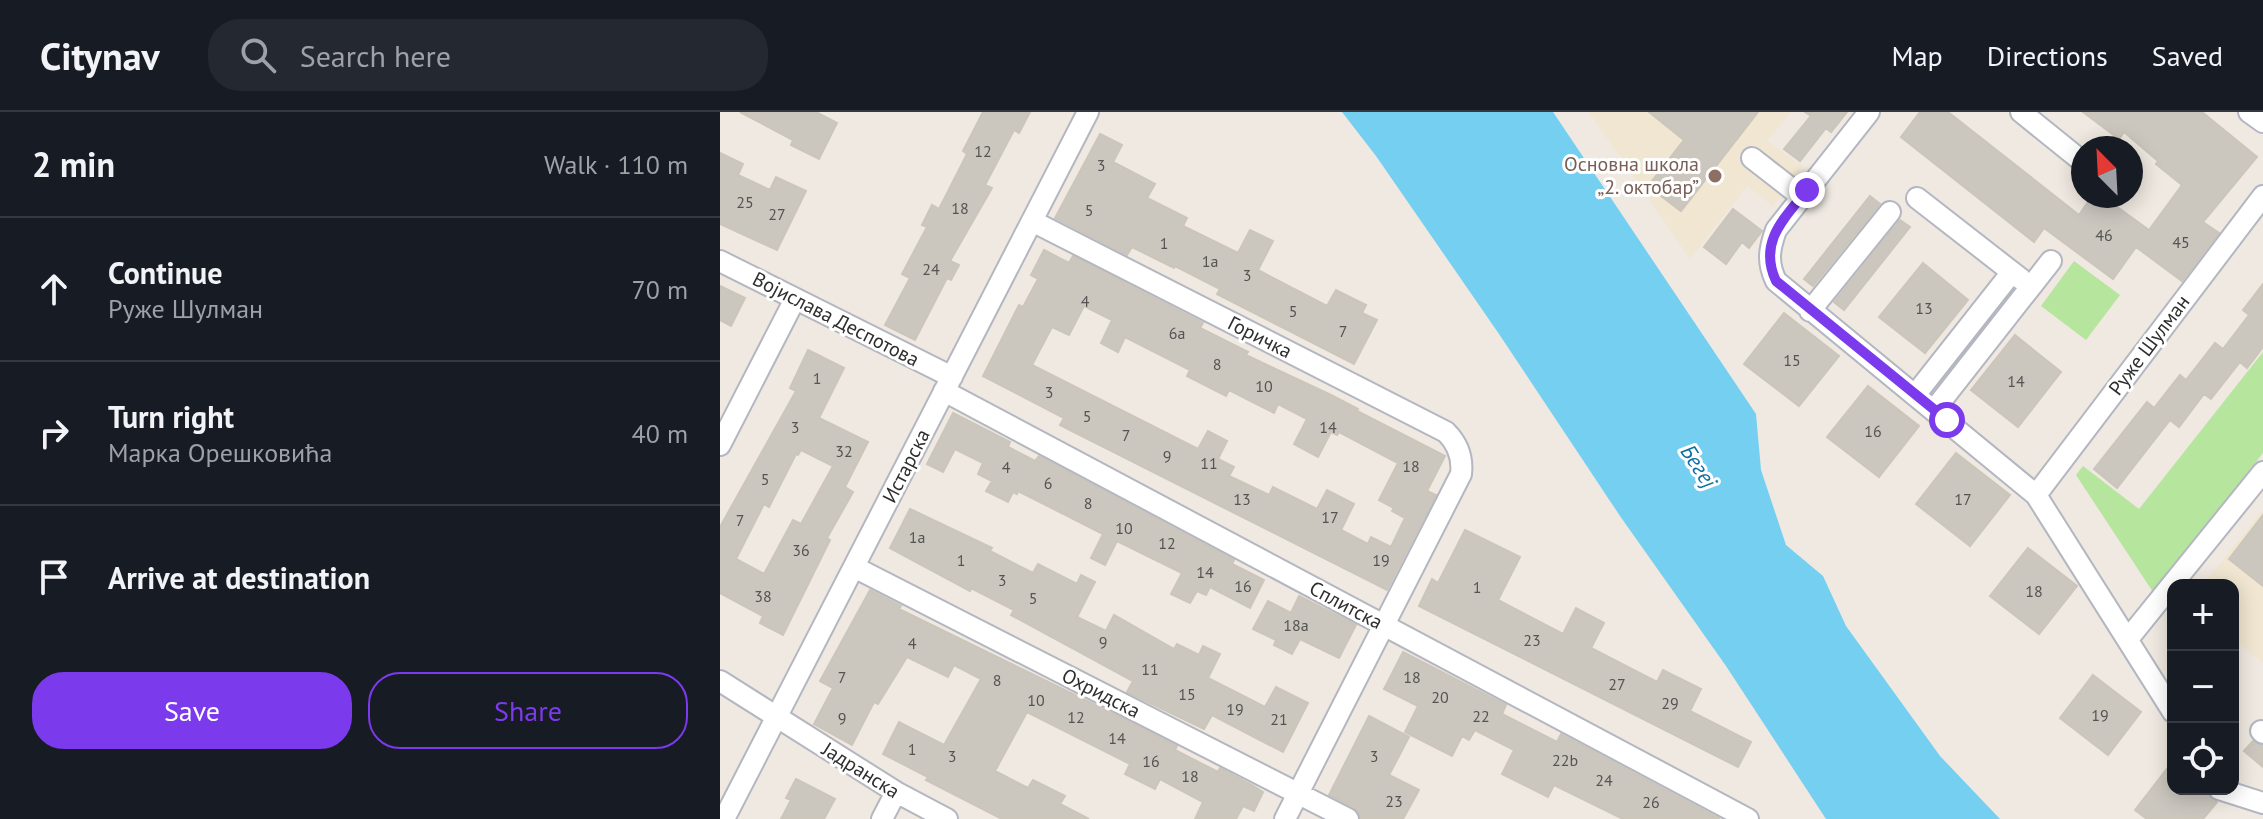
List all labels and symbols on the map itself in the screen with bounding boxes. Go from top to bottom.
north arrow [2071,136,2143,208]
house number: 12 [974,141,992,161]
place label: Основна школа „2. октобар” [1564,151,1699,200]
house number: 3 [1097,155,1105,175]
marker: Основна школа „2. октобар” [1706,167,1724,185]
route end [1789,172,1825,208]
house number: 25 [736,192,754,212]
house number: 18 [951,198,969,218]
house number: 5 [1085,200,1093,220]
house number: 27 [768,204,786,224]
house number: 46 [2095,225,2113,245]
house number: 45 [2172,232,2190,252]
house number: 1 [1160,233,1168,253]
house number: 1a [1202,251,1218,271]
house number: 24 [922,259,940,279]
house number: 3 [1243,265,1251,285]
street label: Војислава Деспотова [748,266,924,372]
street label: Руже Шулман [2103,290,2195,400]
house number: 4 [1081,291,1090,311]
house number: 13 [1915,298,1933,318]
house number: 5 [1289,301,1297,321]
street label: Горичка [1224,310,1296,364]
house number: 7 [1339,321,1347,341]
house number: 6a [1169,323,1185,343]
house number: 15 [1783,350,1801,370]
house number: 8 [1213,354,1221,374]
house number: 1 [813,368,821,388]
house number: 14 [2007,371,2025,391]
house number: 10 [1255,376,1273,396]
house number: 3 [1045,382,1053,402]
route start [1929,402,1965,438]
house number: 5 [1083,406,1091,426]
house number: 3 [791,417,799,437]
house number: 14 [1319,417,1337,437]
house number: 16 [1864,421,1882,441]
street label: Истарска [876,425,936,507]
house number: 7 [1122,425,1130,445]
water label: Бегеј [1675,439,1724,494]
house number: 32 [835,441,853,461]
house number: 9 [1163,446,1171,466]
house number: 11 [1200,453,1218,473]
house number: 18 [1402,456,1420,476]
house number: 4 [1002,457,1011,477]
house number: 5 [761,469,769,489]
house number: 6 [1044,473,1052,493]
house number: 13 [1233,489,1251,509]
house number: 17 [1954,489,1972,509]
house number: 8 [1084,493,1092,513]
house number: 17 [1321,507,1339,527]
house number: 7 [736,510,744,530]
house number: 10 [1115,518,1133,538]
house number: 1a [909,527,925,547]
house number: 12 [1158,533,1176,553]
house number: 36 [792,540,810,560]
house number: 1 [957,550,965,570]
house number: 19 [1372,550,1390,570]
house number: 14 [1196,562,1214,582]
house number: 3 [998,570,1006,590]
street label: Сплитска [1305,575,1387,635]
house number: 16 [1234,576,1252,596]
house number: 1 [1473,577,1481,597]
house number: 18 [2025,581,2043,601]
house number: 38 [754,586,772,606]
house number: 5 [1029,588,1037,608]
house number: 18a [1283,615,1309,635]
house number: 23 [1523,630,1541,650]
house number: 9 [1099,632,1107,652]
house number: 4 [908,633,917,653]
house number: 11 [1141,659,1159,679]
street label: Охридска [1057,662,1145,724]
house number: 7 [838,667,846,687]
house number: 18 [1403,667,1421,687]
house number: 8 [993,670,1001,690]
house number: 27 [1608,674,1626,694]
house number: 15 [1178,684,1196,704]
house number: 20 [1431,687,1449,707]
house number: 10 [1027,690,1045,710]
house number: 29 [1661,693,1679,713]
house number: 19 [1226,699,1244,719]
house number: 19 [2091,705,2109,725]
house number: 22 [1472,706,1490,726]
house number: 12 [1067,707,1085,727]
house number: 9 [838,708,846,728]
house number: 21 [1270,709,1288,729]
house number: 14 [1108,728,1126,748]
street label: Јадранска [817,735,905,804]
house number: 1 [908,739,916,759]
house number: 3 [948,746,956,766]
house number: 3 [1370,746,1378,766]
house number: 22b [1552,750,1578,770]
house number: 16 [1142,751,1160,771]
house number: 18 [1181,766,1199,786]
house number: 24 [1595,770,1613,790]
house number: 23 [1385,791,1403,811]
house number: 26 [1642,792,1660,812]

